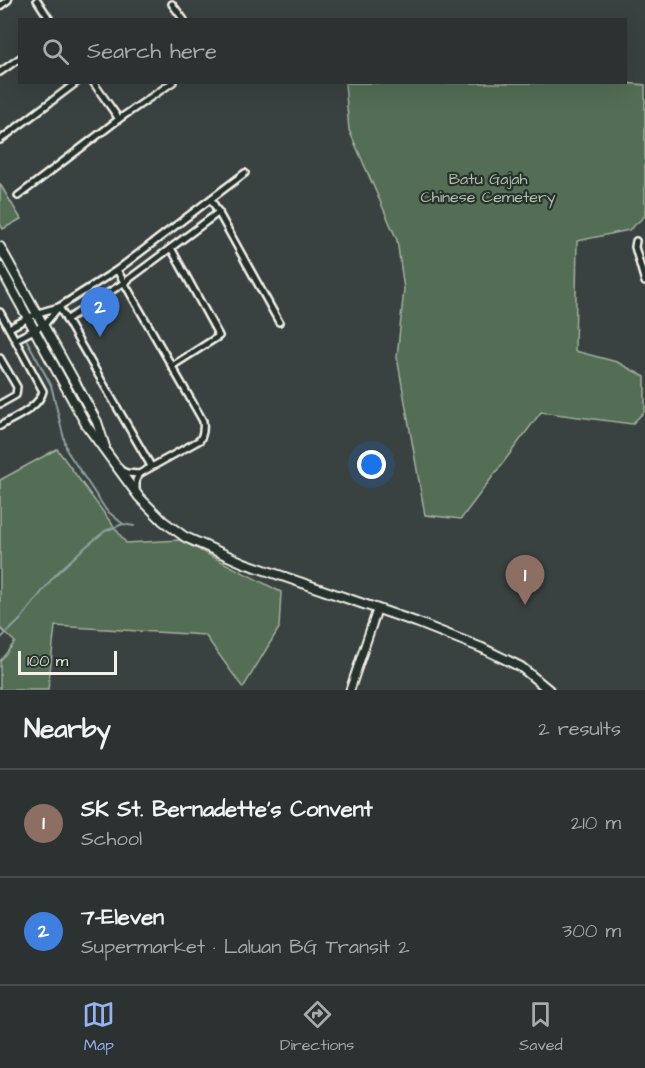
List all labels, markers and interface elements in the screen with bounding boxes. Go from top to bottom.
search box [18,18,627,84]
icon: search [39,35,72,68]
text: Search here [87,36,217,67]
park label: Batu Gajah Chinese Cemetery [420,168,556,209]
pin: 2 [80,288,120,337]
your location [357,450,386,479]
pin: 1 [506,556,544,605]
scale bar [18,648,117,676]
text: 100 m [27,650,68,672]
text: Nearby [24,711,111,747]
text: 2 results [538,715,621,743]
text: SK St. Bernadette's Convent [81,794,373,825]
text: 1 [42,809,45,837]
text: 210 m [571,809,621,837]
text: School [81,825,142,853]
text: 7-Eleven [81,902,164,933]
text: 2 [38,917,49,945]
text: 300 m [562,917,621,945]
text: Supermarket · Laluan BG Transit 2 [81,933,410,961]
tab: Map [82,998,115,1056]
tab: Directions [280,998,354,1056]
tab: Saved [519,998,563,1056]

